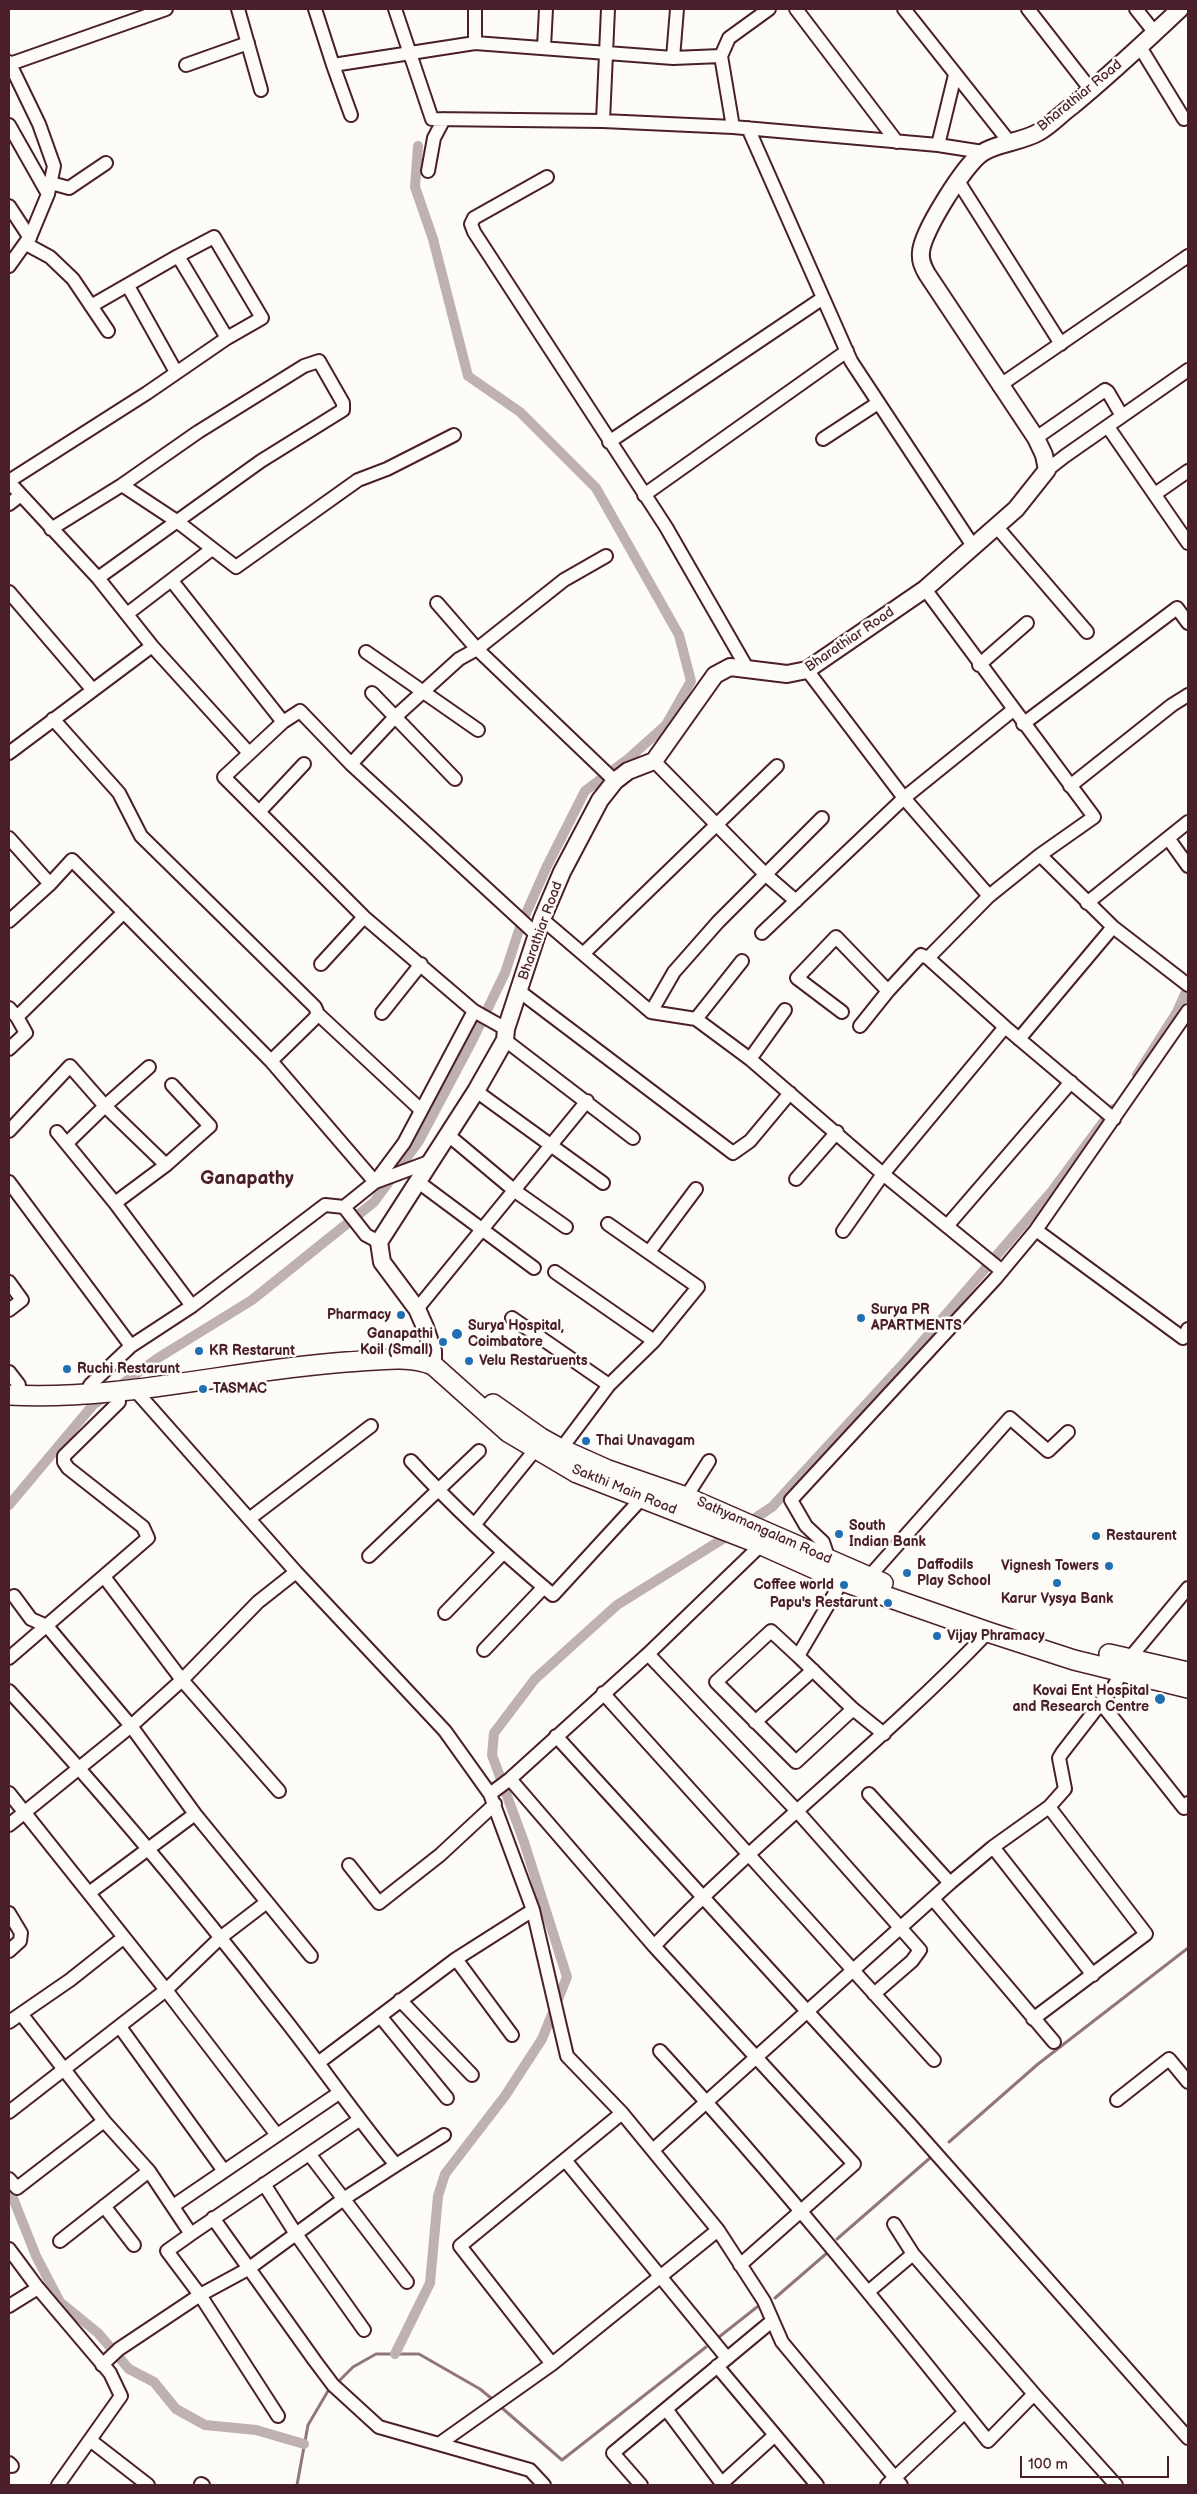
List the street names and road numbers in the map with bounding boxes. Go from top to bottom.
street label: Bharathiar Road [1034,57,1126,135]
street label: Bharathiar Road [802,604,898,676]
street label: Bharathiar Road [515,879,567,983]
street label: Sakthi Main Road [569,1461,679,1519]
street label: Sathyamangalam Road [694,1494,834,1568]

